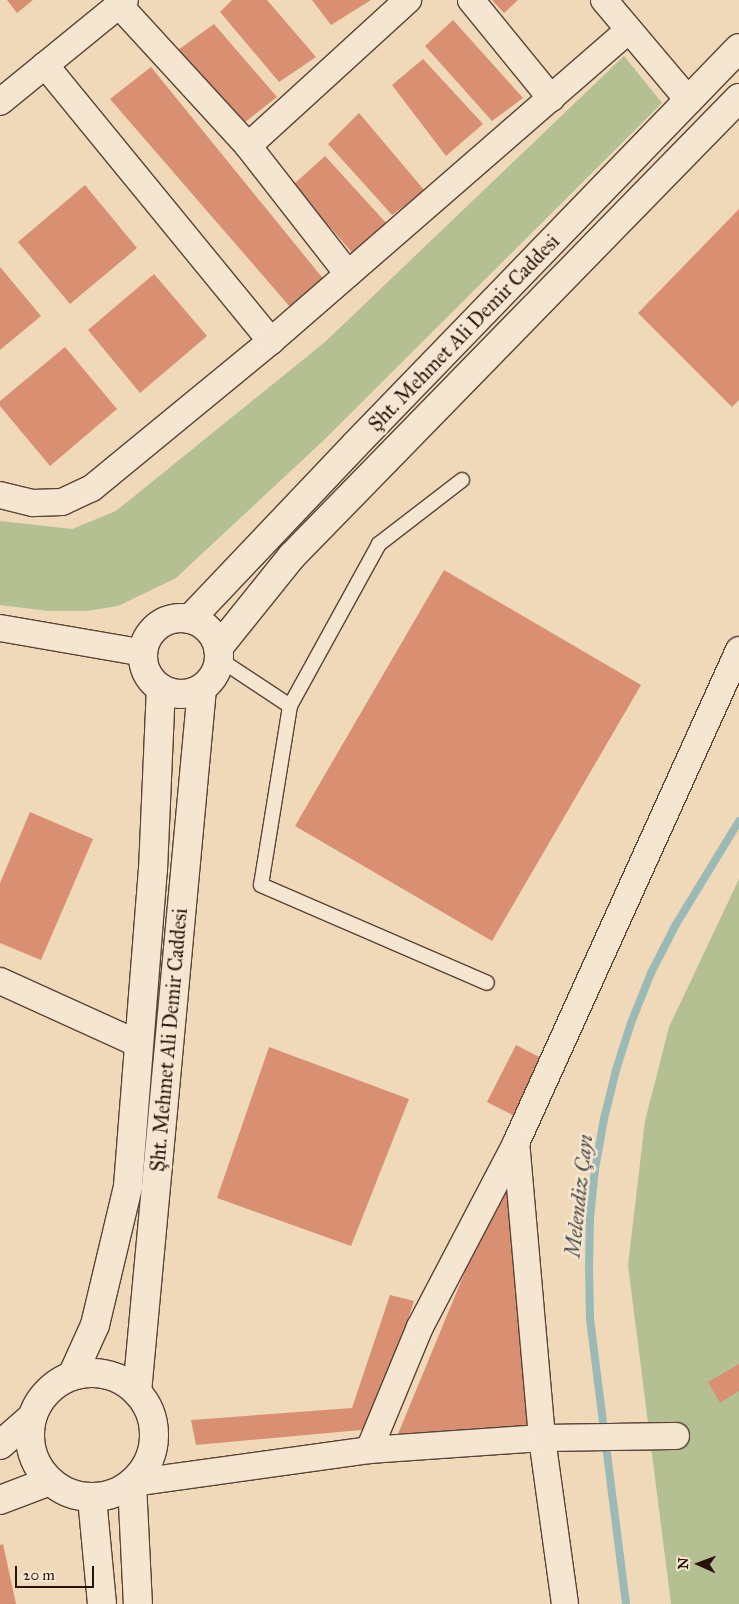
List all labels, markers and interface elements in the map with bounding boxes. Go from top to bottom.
street label: Şht. Mehmet Ali Demir Caddesi [363,230,565,436]
street label: Şht. Mehmet Ali Demir Caddesi [146,907,192,1173]
water label: Melendiz Çayı [560,1133,598,1259]
north arrow [674,1539,724,1589]
scale bar [18,1556,96,1588]
text: N [675,1557,692,1570]
text: 20 m [23,1566,55,1584]

